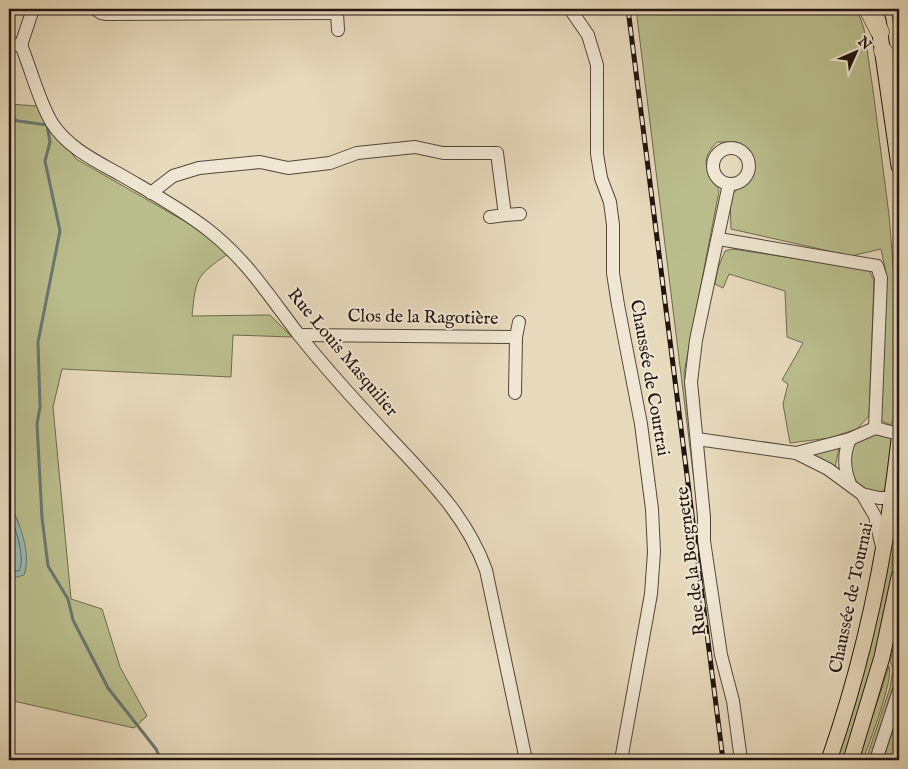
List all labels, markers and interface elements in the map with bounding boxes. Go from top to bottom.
north arrow [830,28,880,78]
text: N [853,32,875,54]
street label: Rue Louis Masquilier [282,284,403,422]
street label: Chaussée de Courtrai [624,298,674,458]
street label: Clos de la Ragotière [347,305,499,331]
street label: Rue de la Borgnette [671,485,713,637]
street label: Chaussée de Tournai [825,520,879,676]

